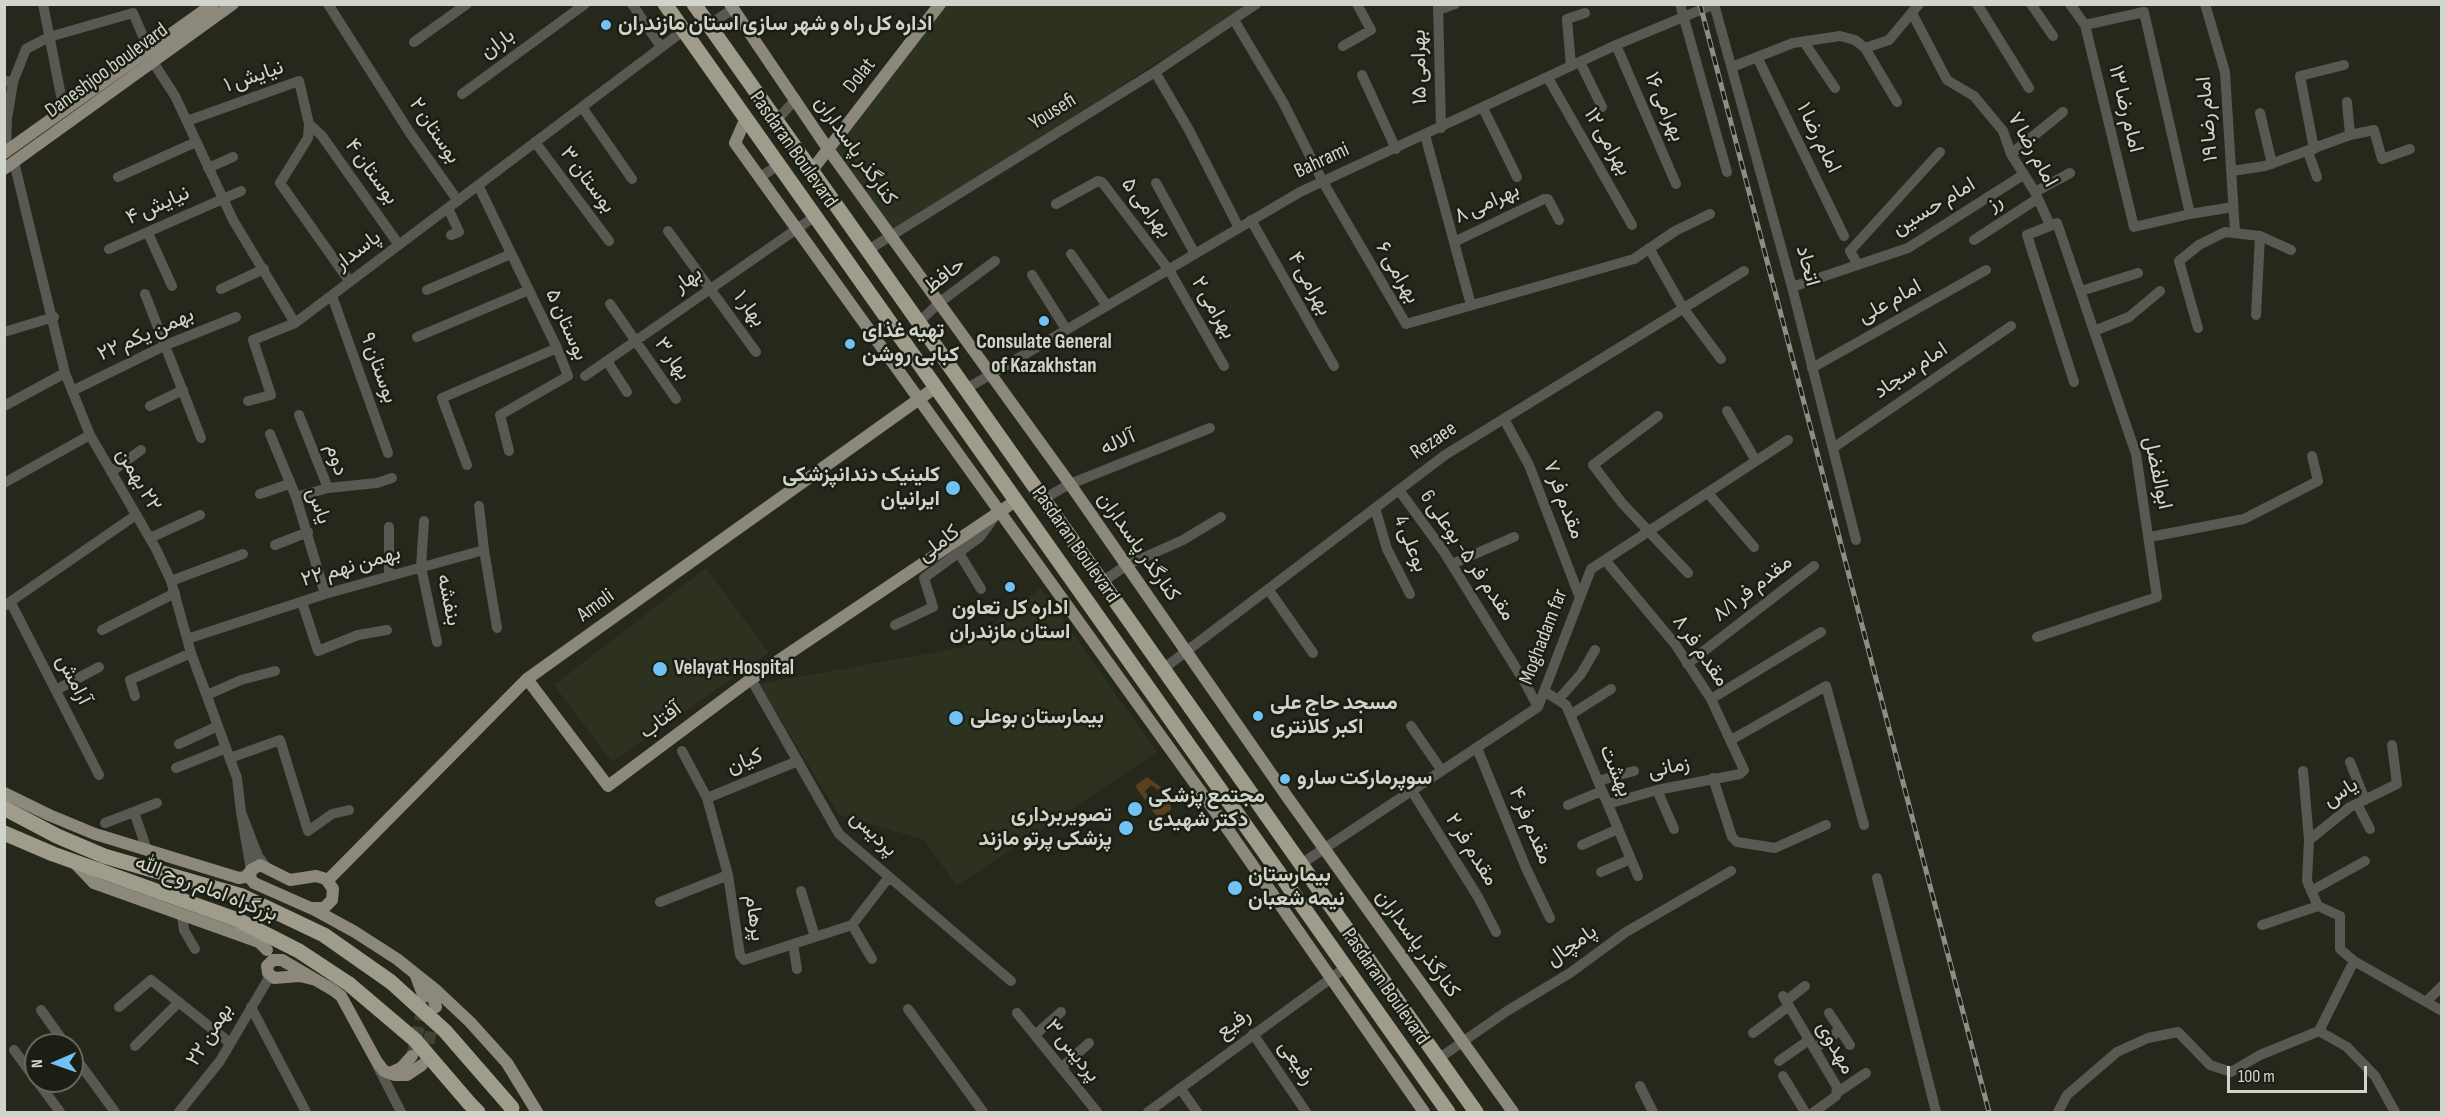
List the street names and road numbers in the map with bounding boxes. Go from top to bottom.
street label: Daneshjoo boulevard [41,18,173,124]
street label: باران [476,23,520,65]
street label: بهرامی ۱۵ [1407,29,1433,105]
street label: Dolat [839,53,881,99]
street label: نیایش ۱ [221,55,287,99]
street label: امام رضا ۱۳ [2102,63,2148,155]
street label: بهرامی ۱۶ [1638,68,1690,146]
street label: امام رضا ۱۹ [2192,75,2224,163]
street label: Pasdaran Boulevard [744,87,842,213]
street label: Yousefi [1025,88,1081,136]
street label: کنارگذر پاسداران [808,92,902,210]
street label: بوستان ۲ [403,93,465,169]
street label: امام رضا ۱ [1790,99,1846,177]
street label: بهرامی ۱۲ [1578,104,1636,180]
street label: امام رضا ۷ [2001,108,2063,192]
street label: بوستان ۴ [339,134,403,210]
street label: Bahrami [1291,137,1353,185]
street label: بوستان ۳ [554,142,620,218]
street label: امام حسین [1888,172,1980,242]
street label: بهرامی ۵ [1115,173,1177,243]
street label: بهرامی ۸ [1450,178,1524,230]
street label: نیایش ۴ [122,181,194,231]
street label: رز [1982,189,2008,217]
street label: پاسدار [330,225,386,277]
street label: بهرامی ۶ [1369,238,1425,308]
street label: اتحاد [1790,243,1824,289]
street label: بهرامی ۴ [1281,248,1337,320]
street label: حافظ [919,252,971,300]
street label: بهار [669,261,707,299]
street label: بهرامی ۲ [1185,272,1241,344]
street label: امام علی [1854,274,1926,330]
street label: بوستان ۵ [539,285,593,365]
street label: بهار ۱ [727,286,771,332]
street label: ۲۲ بهمن یکم [94,303,198,367]
street label: بوستان ۹ [354,329,402,407]
street label: بهار ۳ [648,333,696,385]
street label: امام سجاد [1869,337,1953,405]
street label: Rezaee [1406,416,1462,466]
street label: آلاله [1097,425,1139,461]
street label: ابوالفضل [2137,434,2177,512]
street label: دوم [319,441,353,479]
street label: ٢٢ بهمن [110,444,166,516]
street label: مقدم فر ۷ [1537,457,1589,543]
street label: Pasdaran Boulevard [1026,482,1124,608]
street label: یاس [300,484,336,528]
street label: مقدم فر ۵- بوعلی 6 [1414,486,1520,626]
street label: کنارگذر پاسداران [1091,488,1185,606]
street label: بوعلی 4 [1387,512,1433,576]
street label: کاملی [913,520,965,568]
street label: ۲۲ بهمن نهم [298,541,404,593]
street label: مقدم فر ۸/۱ [1708,550,1798,628]
street label: بنفشه [430,572,466,628]
street label: Amoli [572,584,620,628]
street label: Moghadam far [1514,586,1574,688]
street label: مقدم فر ۸ [1666,610,1734,692]
street label: آرامش [50,651,96,709]
street label: آفتاب [635,697,687,745]
street label: بهشت [1593,741,1637,801]
street label: کیان [723,743,767,781]
street label: زمانی [1646,751,1692,785]
street label: یاس [2319,773,2363,813]
street label: مقدم فر ۴ [1502,783,1558,869]
street label: پردیس [844,805,902,863]
street label: مقدم فر ۲ [1439,809,1503,891]
street label: بزرگراه امام روح الله [131,850,281,928]
street label: کنارگذر پاسداران [1369,885,1465,1003]
street label: پرهام [738,893,770,943]
street label: پامچال [1542,919,1602,973]
street label: Pasdaran Boulevard [1336,924,1434,1050]
street label: ۲۲ بهمن [181,999,239,1071]
street label: رفیع [1212,1003,1256,1045]
street label: پردیس ۳ [1039,1015,1105,1087]
street label: مهدوی [1810,1017,1860,1079]
street label: رفیعی [1272,1036,1320,1090]

